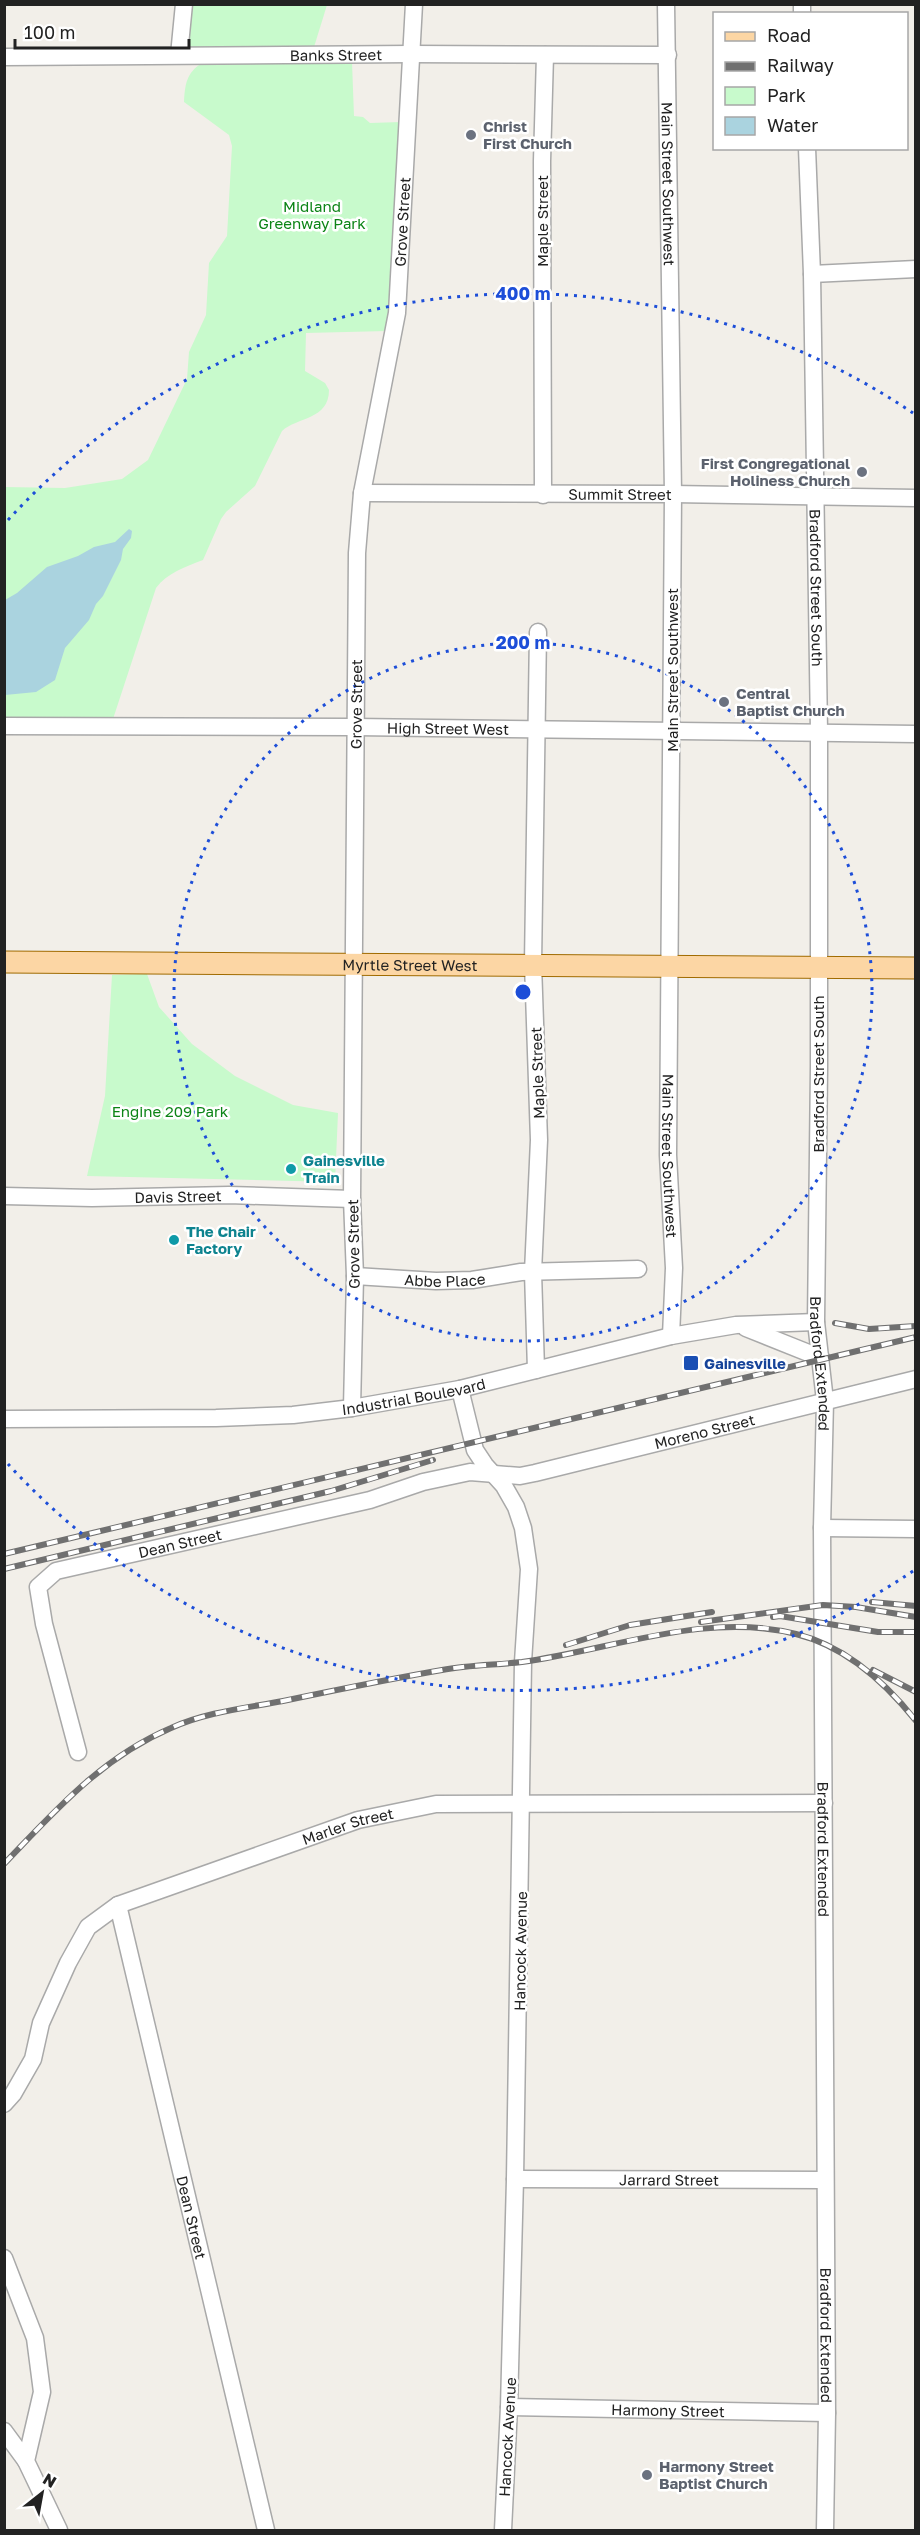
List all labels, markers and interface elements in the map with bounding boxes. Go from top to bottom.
scale bar [15,12,189,50]
legend [713,12,908,150]
text: 100 m [24,21,75,43]
text: Road [767,24,811,46]
street label: Banks Street [290,45,382,64]
text: Railway [767,54,834,76]
text: Park [767,84,806,106]
street label: Main Street Southwest [658,102,679,266]
text: Water [767,114,818,136]
place label: Christ First Church [483,117,572,152]
marker: Christ First Church [464,128,478,142]
street label: Maple Street [533,175,551,267]
street label: Grove Street [391,176,413,267]
park label: Midland Greenway Park [258,197,366,232]
text: 400 m [496,282,550,304]
place label: First Congregational Holiness Church [701,454,850,489]
marker: First Congregational Holiness Church [855,465,869,479]
street label: Summit Street [568,485,672,503]
street label: Bradford Street South [807,509,827,667]
street label: Main Street Southwest [663,588,681,752]
text: 200 m [496,631,550,653]
street label: Grove Street [346,659,365,749]
place label: Central Baptist Church [736,684,845,719]
marker: Central Baptist Church [717,695,731,709]
street label: High Street West [387,718,509,738]
street label: Myrtle Street West [342,955,478,974]
centre of rings [513,982,533,1002]
street label: Bradford Street South [809,995,827,1153]
street label: Maple Street [526,1027,548,1119]
street label: Main Street Southwest [659,1074,681,1238]
park label: Engine 209 Park [112,1102,229,1120]
place label: Gainesville Train [303,1151,385,1186]
marker: Gainesville Train [284,1162,298,1176]
street label: Davis Street [134,1186,222,1206]
street label: Grove Street [343,1199,363,1289]
place label: The Chair Factory [186,1222,256,1257]
marker: The Chair Factory [167,1233,181,1247]
street label: Abbe Place [404,1269,487,1290]
street label: Bradford Extended [807,1296,834,1431]
marker: Gainesville [682,1354,700,1372]
place label: Gainesville [704,1354,786,1372]
street label: Industrial Boulevard [341,1374,487,1418]
street label: Moreno Street [652,1410,757,1452]
street label: Dean Street [136,1525,223,1561]
street label: Bradford Extended [814,1782,833,1917]
street label: Marler Street [300,1804,395,1848]
street label: Hancock Avenue [510,1891,530,2011]
street label: Jarrard Street [619,2170,719,2189]
street label: Dean Street [173,2174,211,2261]
street label: Bradford Extended [817,2268,836,2403]
street label: Hancock Avenue [495,2377,519,2497]
street label: Harmony Street [611,2400,725,2420]
place label: Harmony Street Baptist Church [659,2457,774,2492]
north arrow [12,2463,72,2523]
text: N [39,2468,60,2492]
marker: Harmony Street Baptist Church [640,2468,654,2482]

